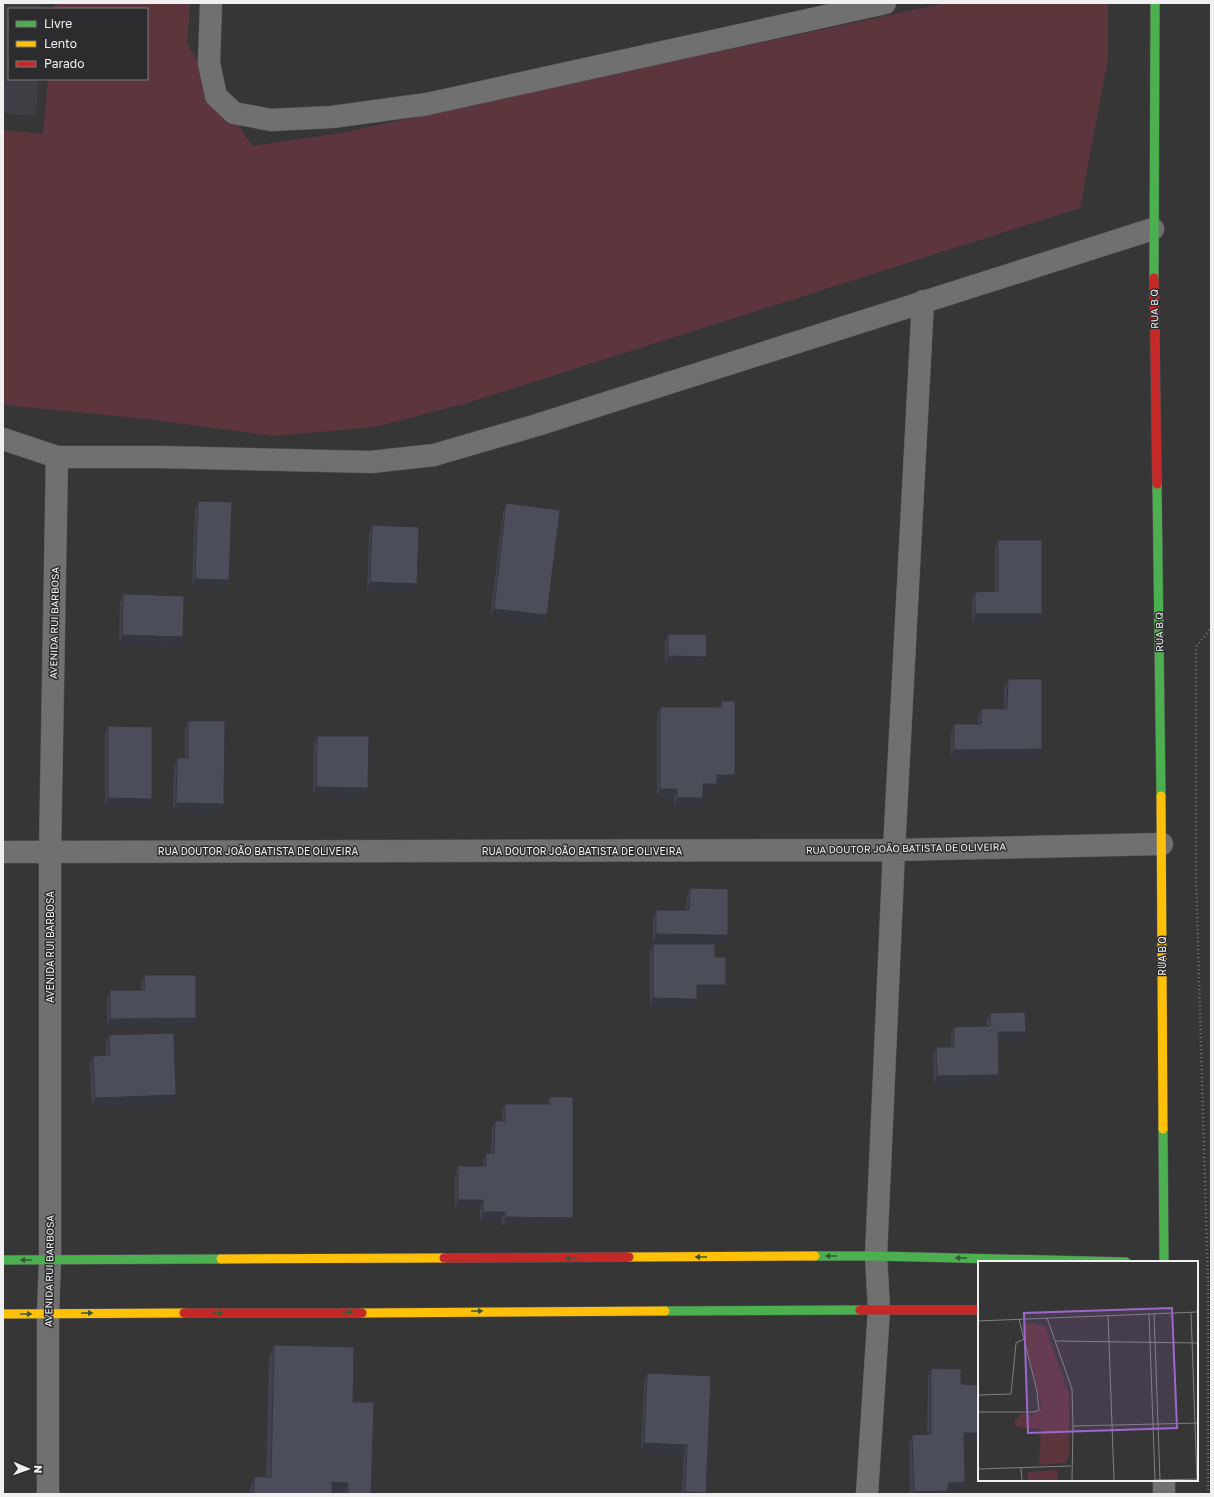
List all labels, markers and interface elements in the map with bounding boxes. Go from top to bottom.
legend [8,8,148,80]
text: Livre [44,16,72,31]
text: Lento [44,36,77,51]
text: Parado [44,56,84,71]
street label: RUA B Q [1148,289,1160,329]
street label: AVENIDA RUI BARBOSA [47,567,61,679]
street label: RUA B Q [1153,612,1165,652]
street label: RUA DOUTOR JOÃO BATISTA DE OLIVEIRA [806,840,1007,856]
street label: RUA DOUTOR JOÃO BATISTA DE OLIVEIRA [158,845,358,857]
street label: RUA DOUTOR JOÃO BATISTA DE OLIVEIRA [482,845,682,857]
street label: AVENIDA RUI BARBOSA [44,891,56,1003]
street label: RUA B Q [1156,936,1168,976]
street label: AVENIDA RUI BARBOSA [42,1215,56,1327]
one-way arrow [824,1253,837,1259]
one-way arrow [694,1254,707,1260]
one-way arrow [564,1255,577,1261]
one-way arrow [954,1255,967,1261]
one-way arrow [19,1257,32,1263]
inset map [978,1261,1198,1481]
one-way arrow [471,1308,484,1314]
one-way arrow [341,1309,354,1315]
one-way arrow [81,1310,94,1316]
one-way arrow [211,1310,224,1316]
one-way arrow [20,1311,33,1317]
north arrow [8,1449,48,1489]
text: N [32,1465,45,1474]

